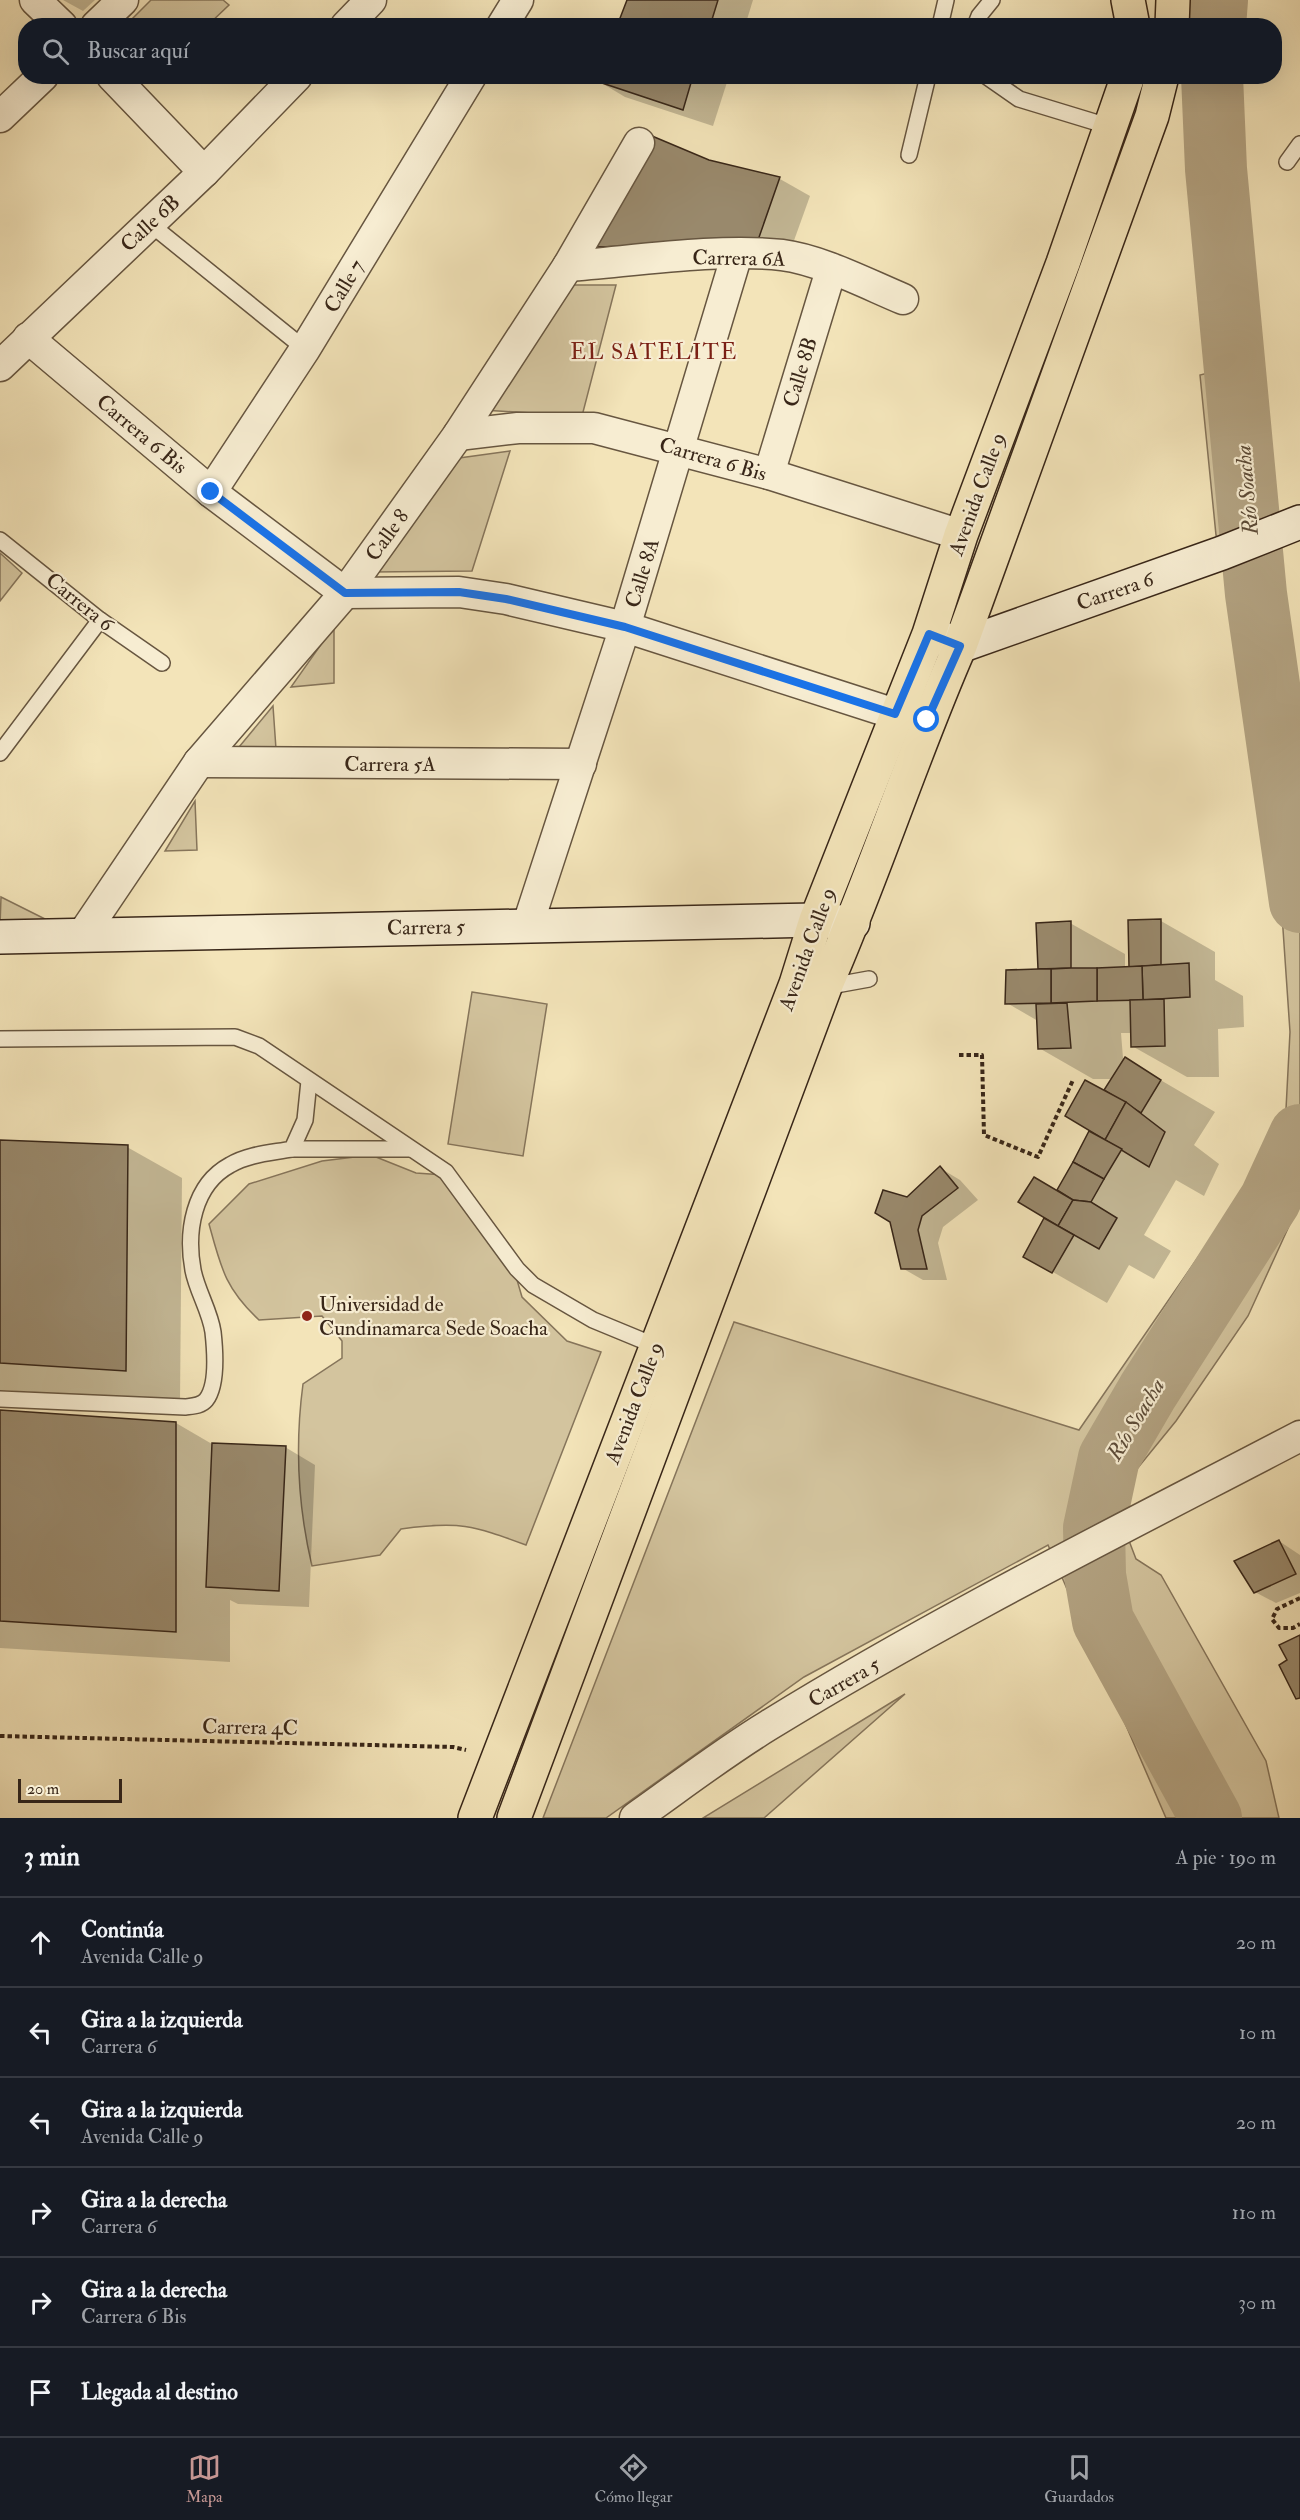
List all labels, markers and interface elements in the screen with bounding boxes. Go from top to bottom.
search box [18,18,1282,84]
icon: search [39,35,72,68]
text: Buscar aquí [87,37,189,65]
street label: Calle 6B [115,189,186,258]
street label: Carrera 6A [692,244,786,273]
street label: Calle 7 [318,254,371,318]
street label: Calle 8B [777,334,824,410]
district label: EL SATELITE [570,338,738,366]
street label: Carrera 6 Bis [91,388,193,480]
street label: Avenida Calle 9 [942,429,1012,560]
street label: Carrera 6 Bis [656,431,770,488]
water label: Río Soacha [1229,444,1265,537]
route end [197,478,223,504]
street label: Calle 8 [360,504,415,567]
street label: Calle 8A [619,535,666,611]
street label: Carrera 6 [1073,565,1159,617]
street label: Carrera 6 [40,567,120,639]
route start [913,706,939,732]
street label: Carrera 5A [344,751,436,778]
street label: Avenida Calle 9 [772,884,842,1015]
street label: Carrera 5 [387,913,466,942]
place label: Universidad de Cundinamarca Sede Soacha [319,1291,548,1342]
marker: Universidad de Cundinamarca Sede Soacha [300,1309,314,1323]
street label: Avenida Calle 9 [598,1338,670,1469]
water label: Río Soacha [1100,1374,1171,1466]
street label: Carrera 5 [804,1651,886,1714]
street label: Carrera 4C [202,1713,298,1742]
scale bar [18,1776,122,1804]
text: 20 m [27,1779,59,1799]
text: 3 min [24,1841,80,1873]
text: A pie · 190 m [1176,1845,1276,1870]
text: Continúa [81,1916,164,1944]
icon: ahead [24,1926,57,1959]
text: 20 m [1236,1930,1276,1955]
text: Avenida Calle 9 [81,1944,204,1969]
text: Gira a la izquierda [81,2006,242,2034]
icon: left [24,2016,57,2049]
text: 10 m [1239,2020,1276,2045]
text: Carrera 6 [81,2034,157,2059]
text: Gira a la izquierda [81,2096,242,2124]
icon: left [24,2106,57,2139]
text: 20 m [1236,2110,1276,2135]
text: Avenida Calle 9 [81,2124,204,2149]
text: Gira a la derecha [81,2186,227,2214]
icon: right [24,2196,57,2229]
text: 110 m [1232,2200,1276,2225]
text: Carrera 6 [81,2214,157,2239]
text: Gira a la derecha [81,2276,227,2304]
icon: right [24,2286,57,2319]
text: 30 m [1238,2290,1276,2315]
text: Carrera 6 Bis [81,2304,186,2329]
icon: arrive [24,2376,57,2409]
text: Llegada al destino [81,2378,238,2406]
tab: Mapa [186,2451,223,2507]
tab: Cómo llegar [594,2451,673,2507]
tab: Guardados [1044,2451,1114,2507]

